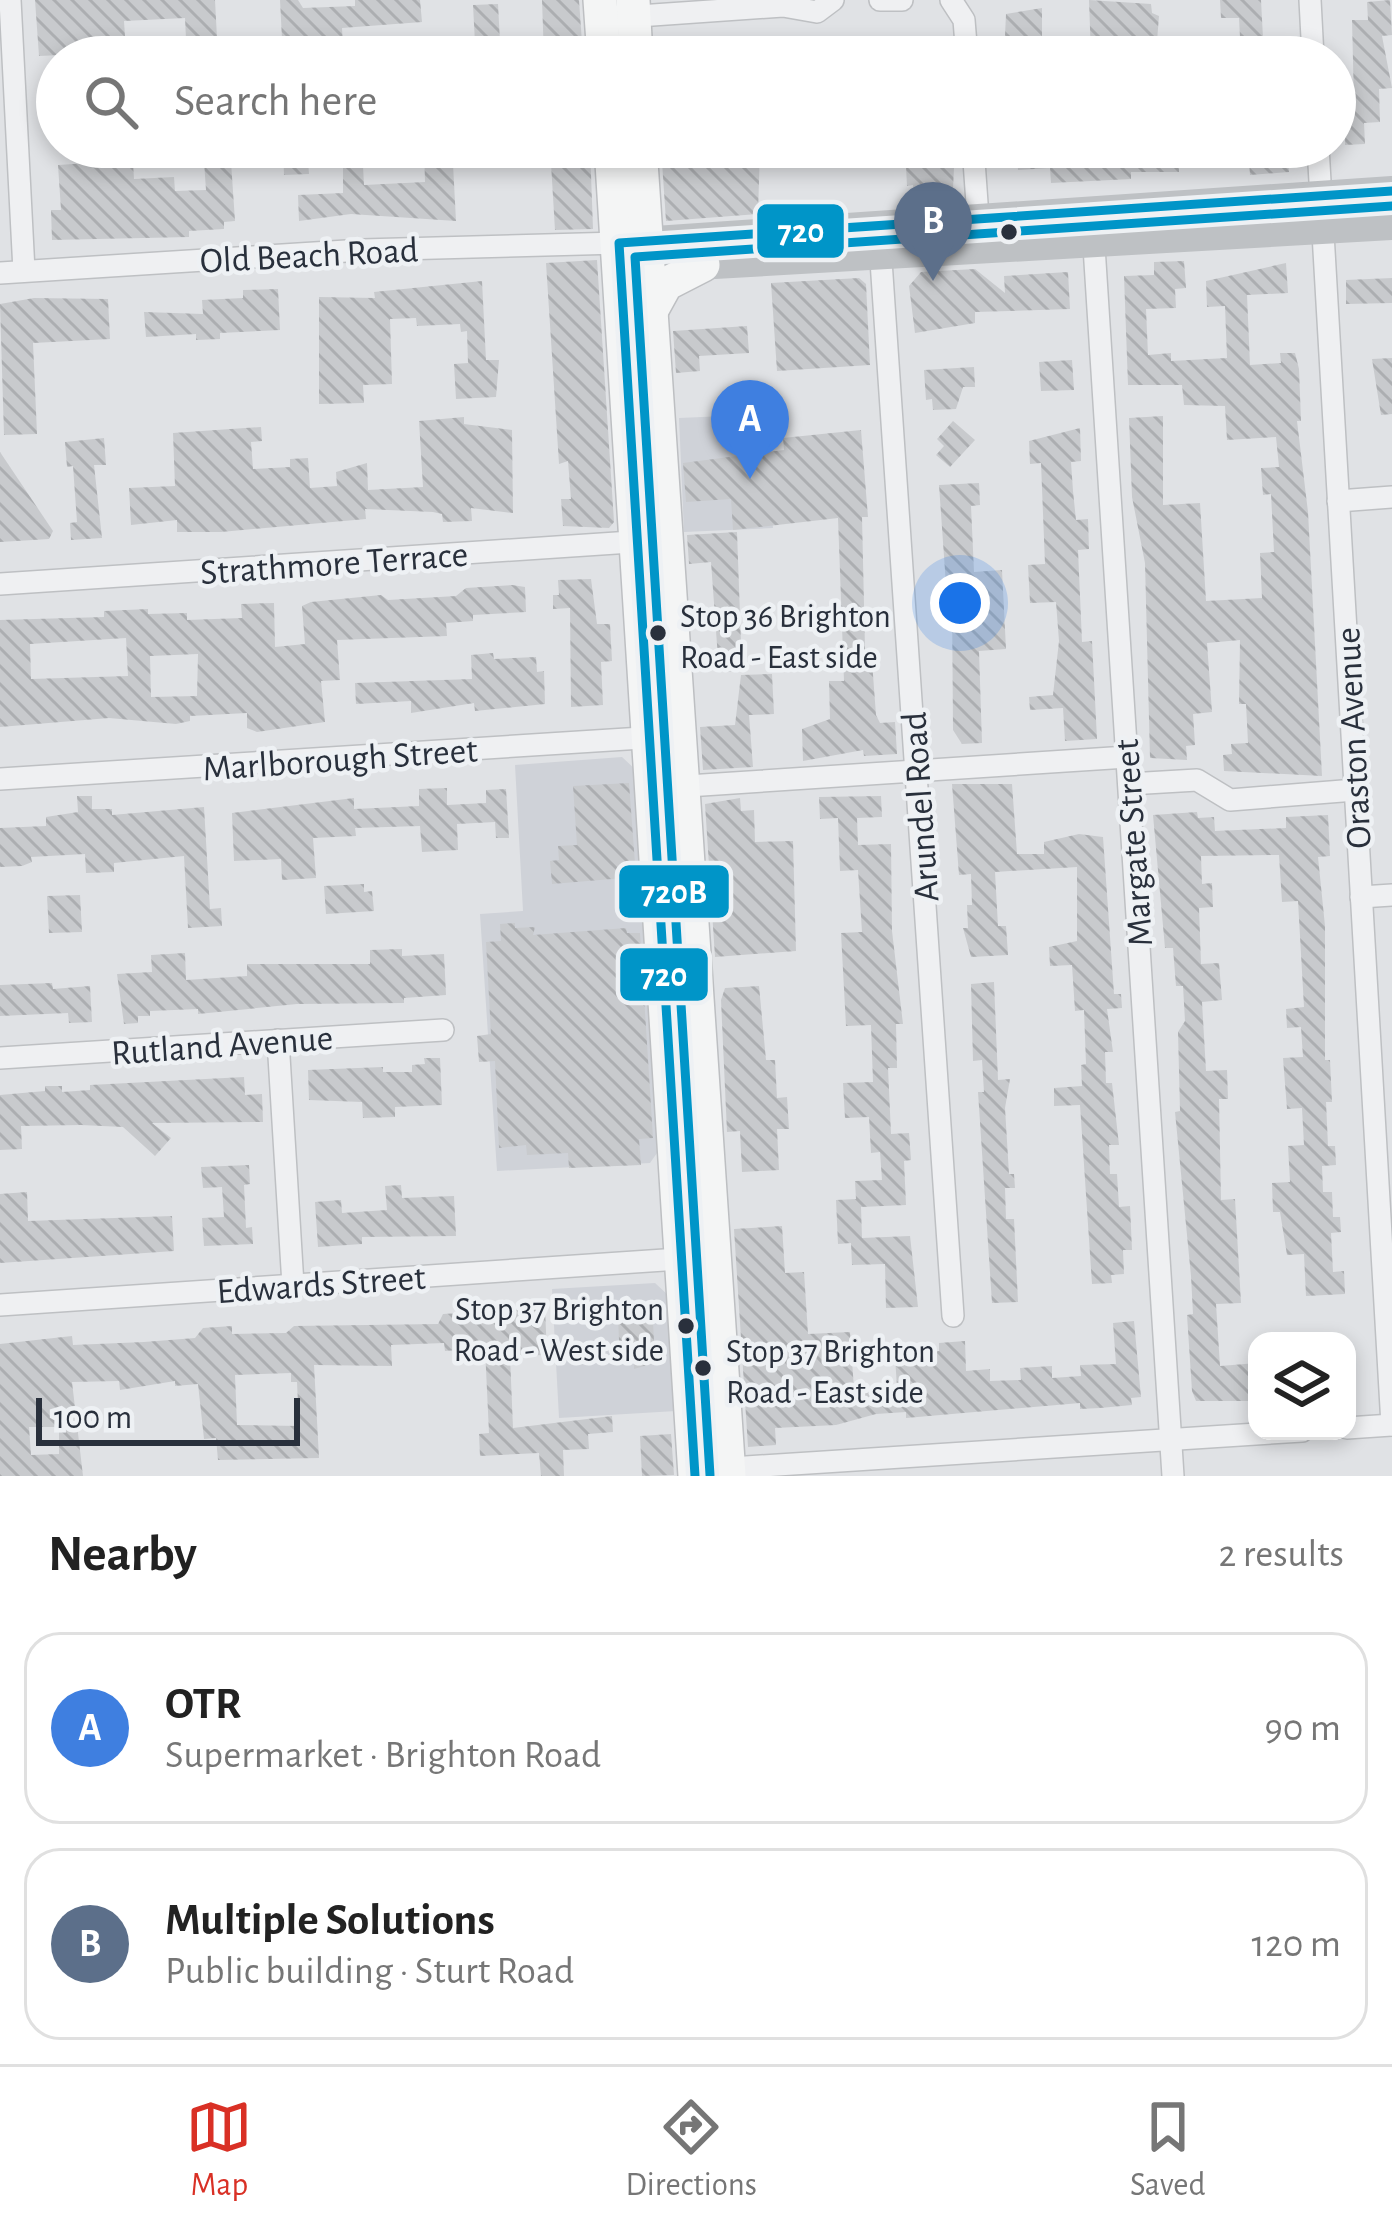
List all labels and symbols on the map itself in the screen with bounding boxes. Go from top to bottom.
pin: B [894,182,972,281]
line badge: 720 [755,202,846,260]
text: 720 [778,216,825,249]
unlabelled marker [998,221,1020,243]
street label: Old Beach Road [199,232,419,280]
pin: A [711,380,789,479]
street label: Strathmore Terrace [199,537,469,591]
your location [930,573,990,633]
place label: Stop 36 Brighton Road - East side [680,601,891,675]
marker: Stop 36 Brighton Road - East side [647,622,669,644]
street label: Oraston Avenue [1330,626,1378,850]
street label: Arundel Road [896,711,946,903]
street label: Marlborough Street [202,732,479,788]
street label: Margate Street [1109,737,1159,948]
line badge: 720B [617,863,731,920]
text: 720B [641,877,707,910]
line badge: 720 [618,946,710,1003]
text: 720 [641,960,688,993]
street label: Rutland Avenue [110,1020,334,1072]
street label: Edwards Street [216,1260,427,1310]
place label: Stop 37 Brighton Road - West side [453,1294,664,1368]
marker: Stop 37 Brighton Road - West side [675,1315,697,1337]
place label: Stop 37 Brighton Road - East side [726,1336,935,1410]
marker: Stop 37 Brighton Road - East side [692,1357,714,1379]
scale bar [36,1392,300,1445]

